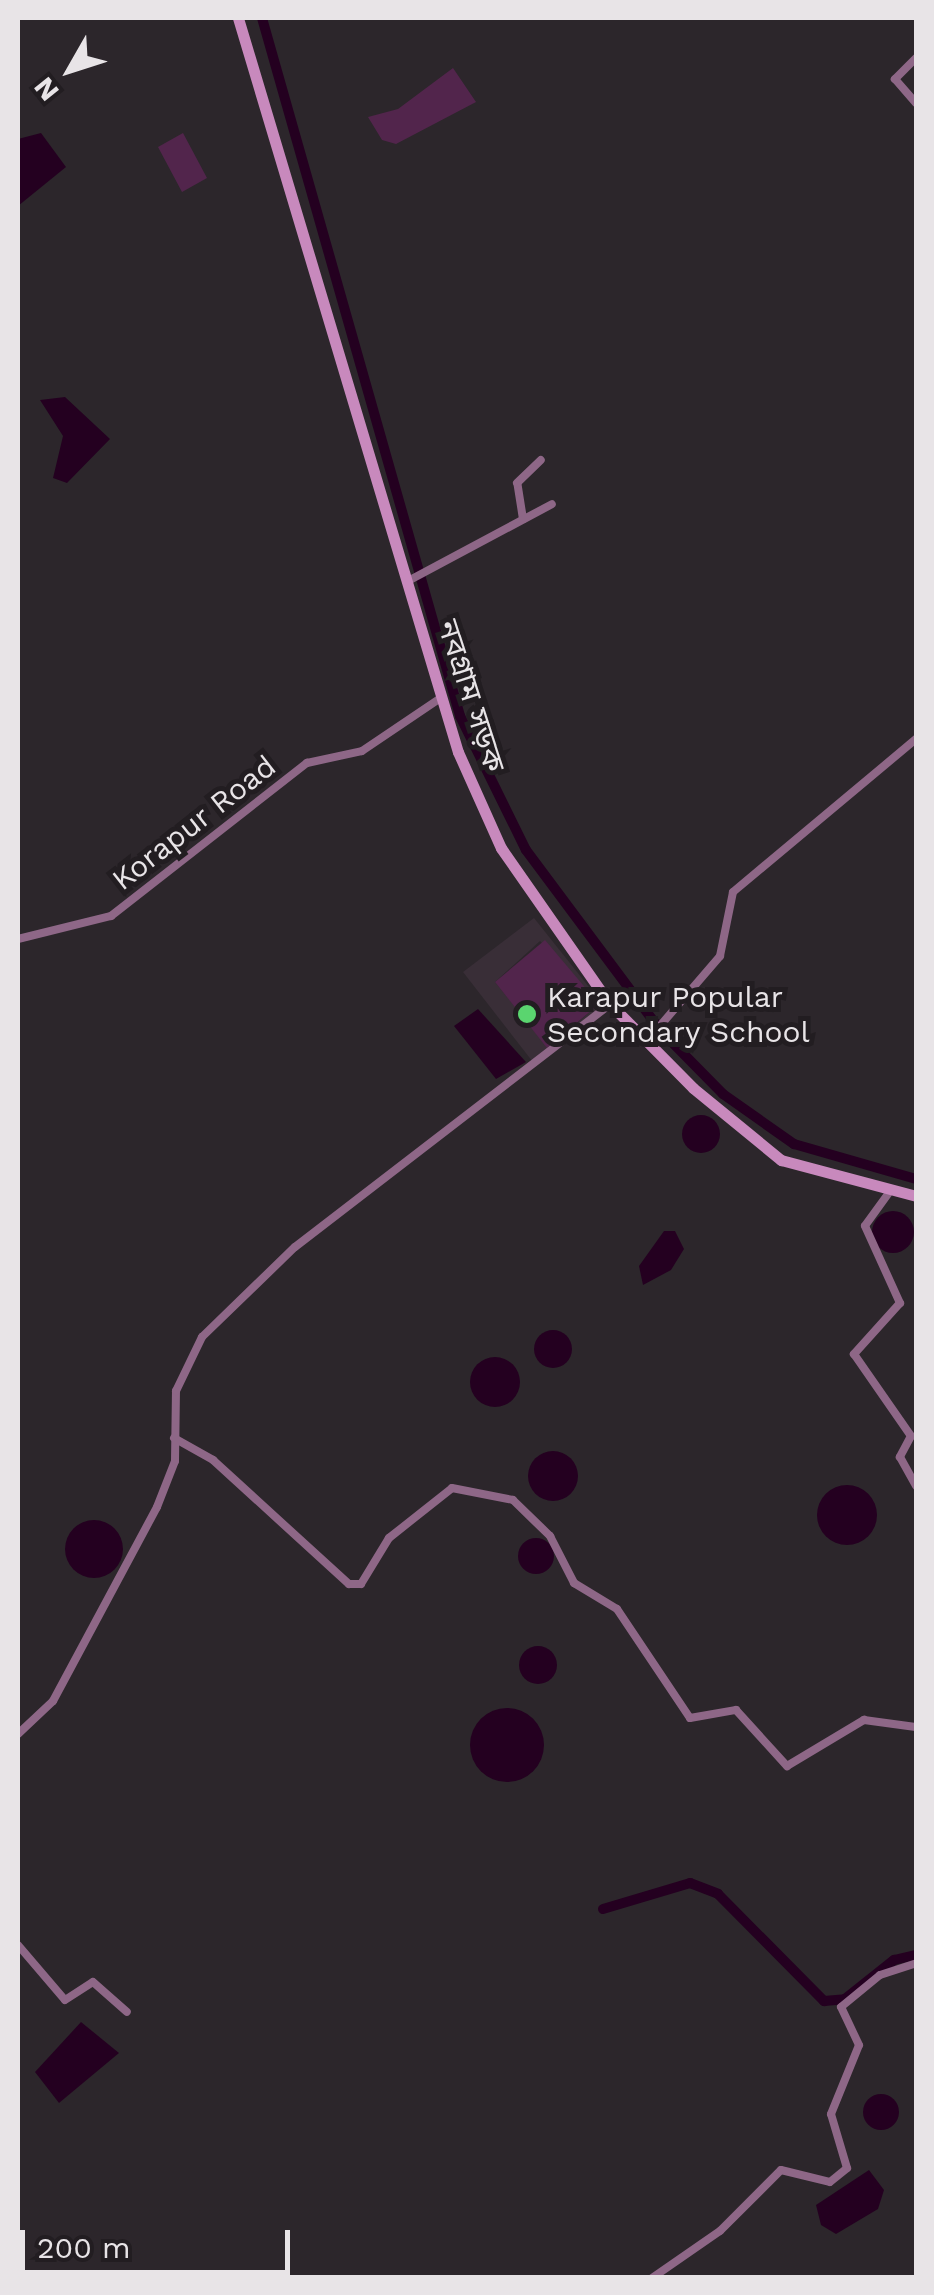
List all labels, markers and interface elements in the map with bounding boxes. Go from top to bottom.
north arrow [20,20,120,120]
text: N [27,71,66,108]
street label: নবগ্রাম সড়ক [430,615,512,777]
street label: Korapur Road [105,748,283,898]
place label: Karapur Popular Secondary School [547,979,810,1050]
marker: Karapur Popular Secondary School [516,1003,538,1025]
scale bar [25,2210,295,2272]
text: 200 m [37,2230,131,2265]

